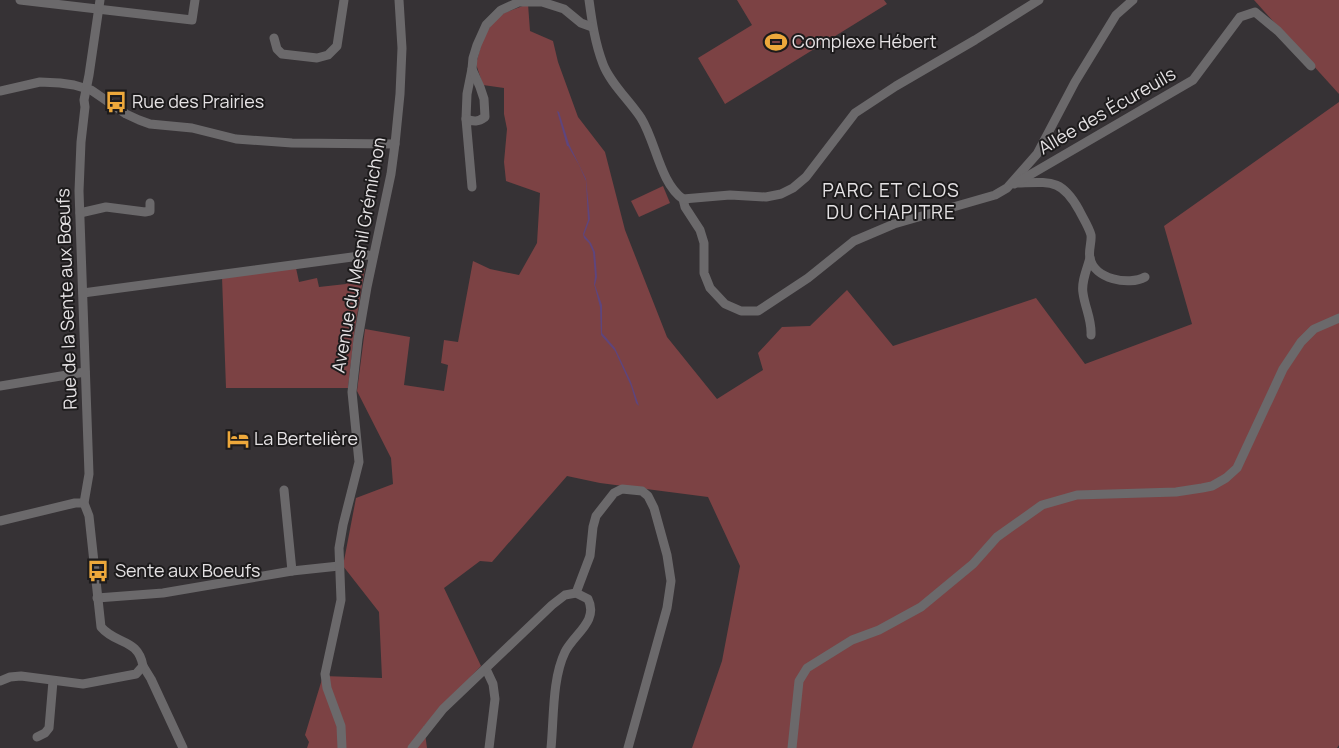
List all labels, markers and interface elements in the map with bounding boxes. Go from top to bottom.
sports icon: Complexe Hébert [763,29,789,55]
place label: Complexe Hébert [792,29,937,53]
street label: Allée des Écureuils [1033,61,1180,159]
bus stop icon: Rue des Prairies [103,89,129,115]
place label: Rue des Prairies [132,89,264,113]
street label: Avenue du Mesnil Grémichon [325,135,391,375]
district label: PARC ET CLOS DU CHAPITRE [822,177,960,225]
street label: Rue de la Sente aux Bœufs [50,188,82,410]
hotel icon: La Bertelière [225,426,251,452]
place label: La Bertelière [254,426,358,450]
bus stop icon: Sente aux Boeufs [85,558,111,584]
place label: Sente aux Boeufs [115,558,261,582]

